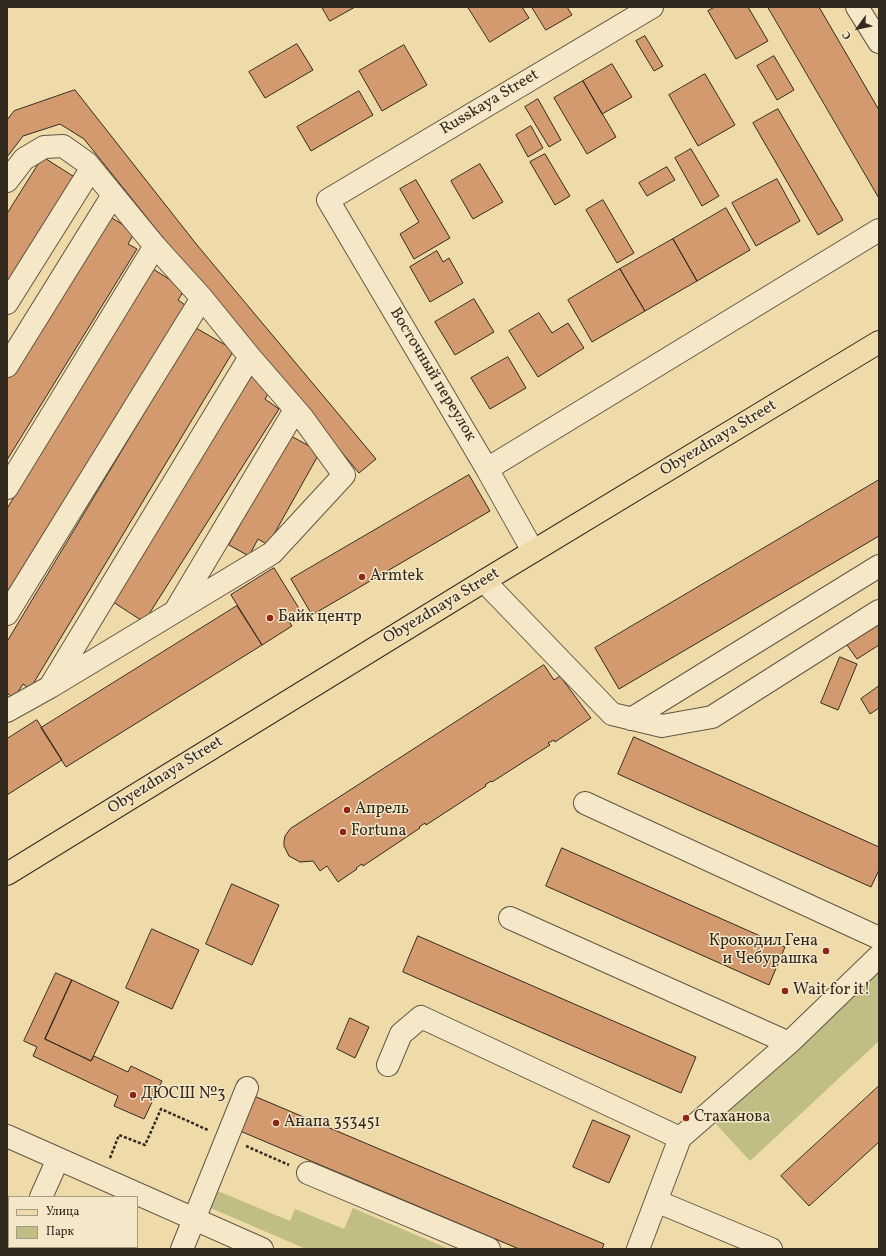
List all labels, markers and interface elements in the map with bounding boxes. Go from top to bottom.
north arrow [838,8,878,48]
text: С [839,28,856,42]
street label: Russkaya Street [437,66,543,140]
street label: Восточный переулок [385,305,479,445]
street label: Obyezdnaya Street [657,397,781,481]
street label: Obyezdnaya Street [380,565,504,649]
place label: Armtek [370,567,424,587]
marker: Armtek [357,572,367,582]
place label: Байк центр [278,608,362,628]
marker: Байк центр [265,613,275,623]
street label: Obyezdnaya Street [105,733,227,819]
place label: Апрель [355,800,409,820]
marker: Апрель [342,805,352,815]
place label: Fortuna [351,822,407,842]
marker: Fortuna [338,827,348,837]
place label: Крокодил Гена и Чебурашка [709,932,818,970]
marker: Крокодил Гена и Чебурашка [821,946,831,956]
place label: Wait for it! [793,981,870,1001]
marker: Wait for it! [780,986,790,996]
place label: ДЮСШ №3 [141,1085,226,1105]
marker: ДЮСШ №3 [128,1090,138,1100]
place label: Стаханова [694,1108,770,1128]
place label: Анапа 353451 [284,1113,381,1133]
marker: Стаханова [681,1113,691,1123]
marker: Анапа 353451 [271,1118,281,1128]
legend [8,1196,138,1248]
text: Улица [46,1204,79,1220]
text: Парк [46,1224,74,1240]

